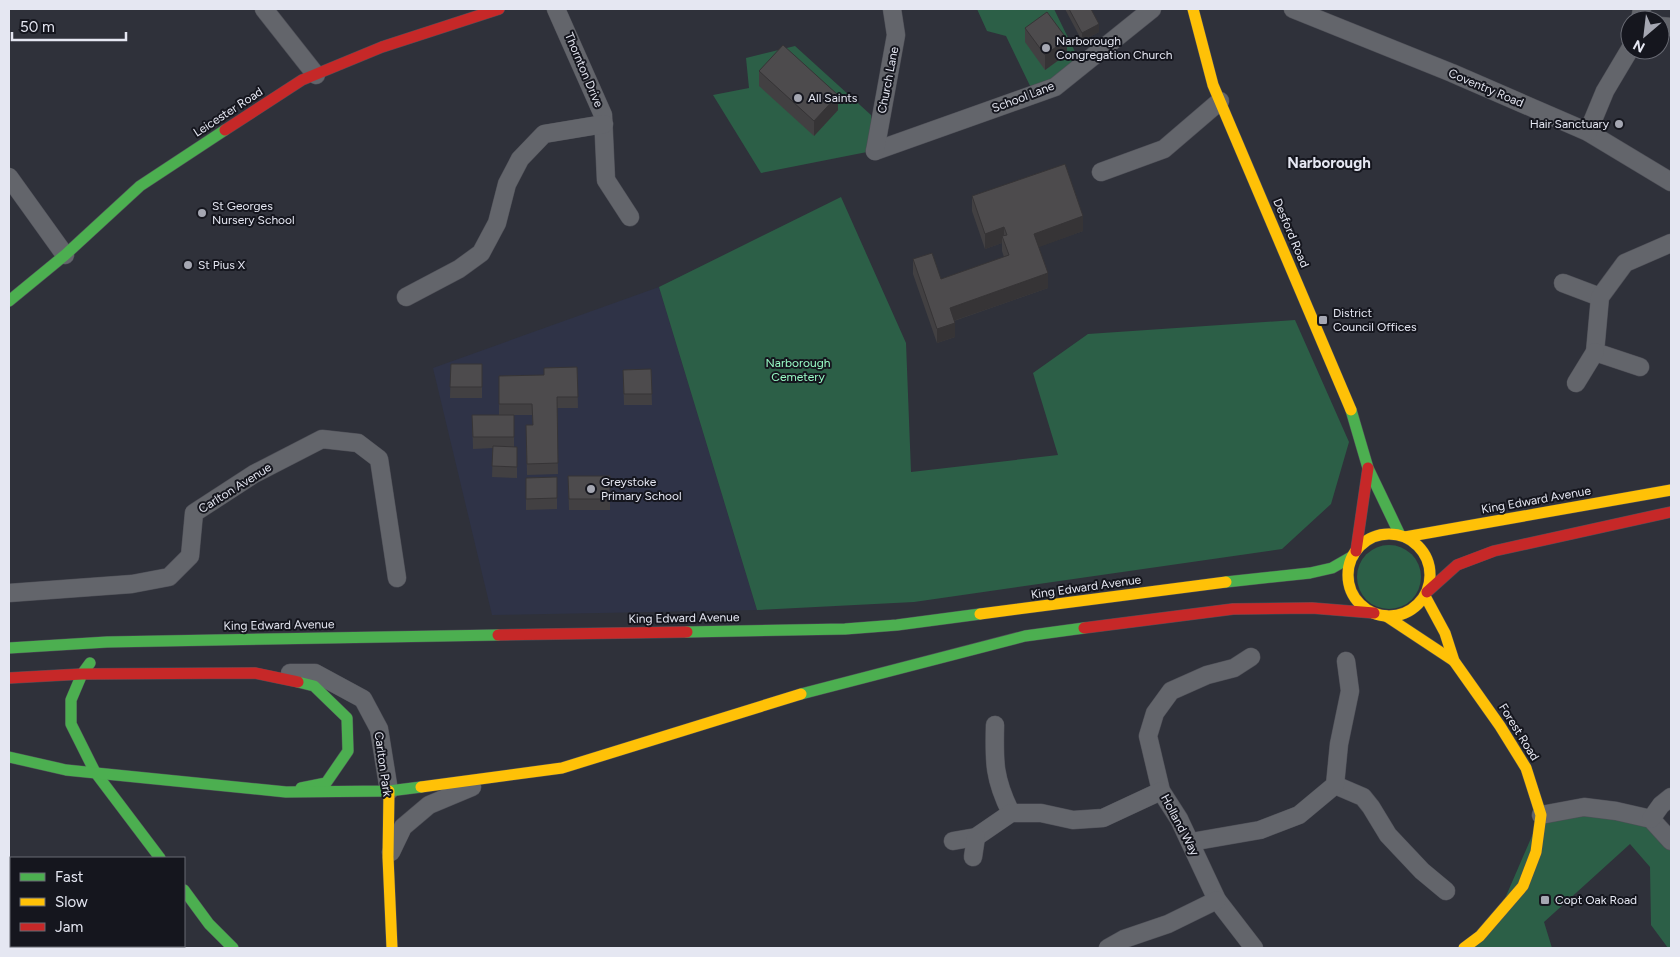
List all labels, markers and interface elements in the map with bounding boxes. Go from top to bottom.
scale bar [12,10,126,42]
north arrow [1620,10,1670,60]
text: 50 m [20,18,55,36]
street label: Thornton Drive [562,30,606,110]
place label: Narborough Congregation Church [1056,34,1173,62]
text: N [1630,36,1648,56]
marker: Narborough Congregation Church [1040,42,1052,54]
street label: Church Lane [875,45,901,115]
street label: Coventry Road [1446,66,1526,110]
street label: School Lane [990,79,1057,115]
street label: Leicester Road [191,84,265,140]
place label: All Saints [808,91,858,105]
marker: All Saints [792,92,804,104]
place label: Hair Sanctuary [1530,117,1610,131]
marker: Hair Sanctuary [1613,118,1625,130]
district label: Narborough [1287,154,1371,172]
street label: Desford Road [1270,196,1312,270]
place label: St Georges Nursery School [212,199,295,227]
marker: St Georges Nursery School [196,207,208,219]
place label: St Pius X [198,258,246,272]
marker: St Pius X [182,259,194,271]
place label: District Council Offices [1333,306,1417,334]
marker: District Council Offices [1317,314,1329,326]
park label: Narborough Cemetery [766,356,831,384]
street label: Carlton Avenue [196,460,274,516]
place label: Greystoke Primary School [601,475,682,503]
marker: Greystoke Primary School [585,483,597,495]
street label: King Edward Avenue [1480,483,1592,517]
street label: King Edward Avenue [1030,572,1142,602]
street label: King Edward Avenue [628,610,740,626]
street label: King Edward Avenue [223,617,335,633]
street label: Forest Road [1496,701,1542,763]
street label: Carlton Park [372,731,395,798]
street label: Holland Way [1158,792,1202,859]
legend [10,857,185,947]
text: Fast [55,868,84,886]
text: Slow [55,893,88,911]
place label: Copt Oak Road [1555,893,1637,907]
marker: Copt Oak Road [1539,894,1551,906]
text: Jam [55,918,83,936]

